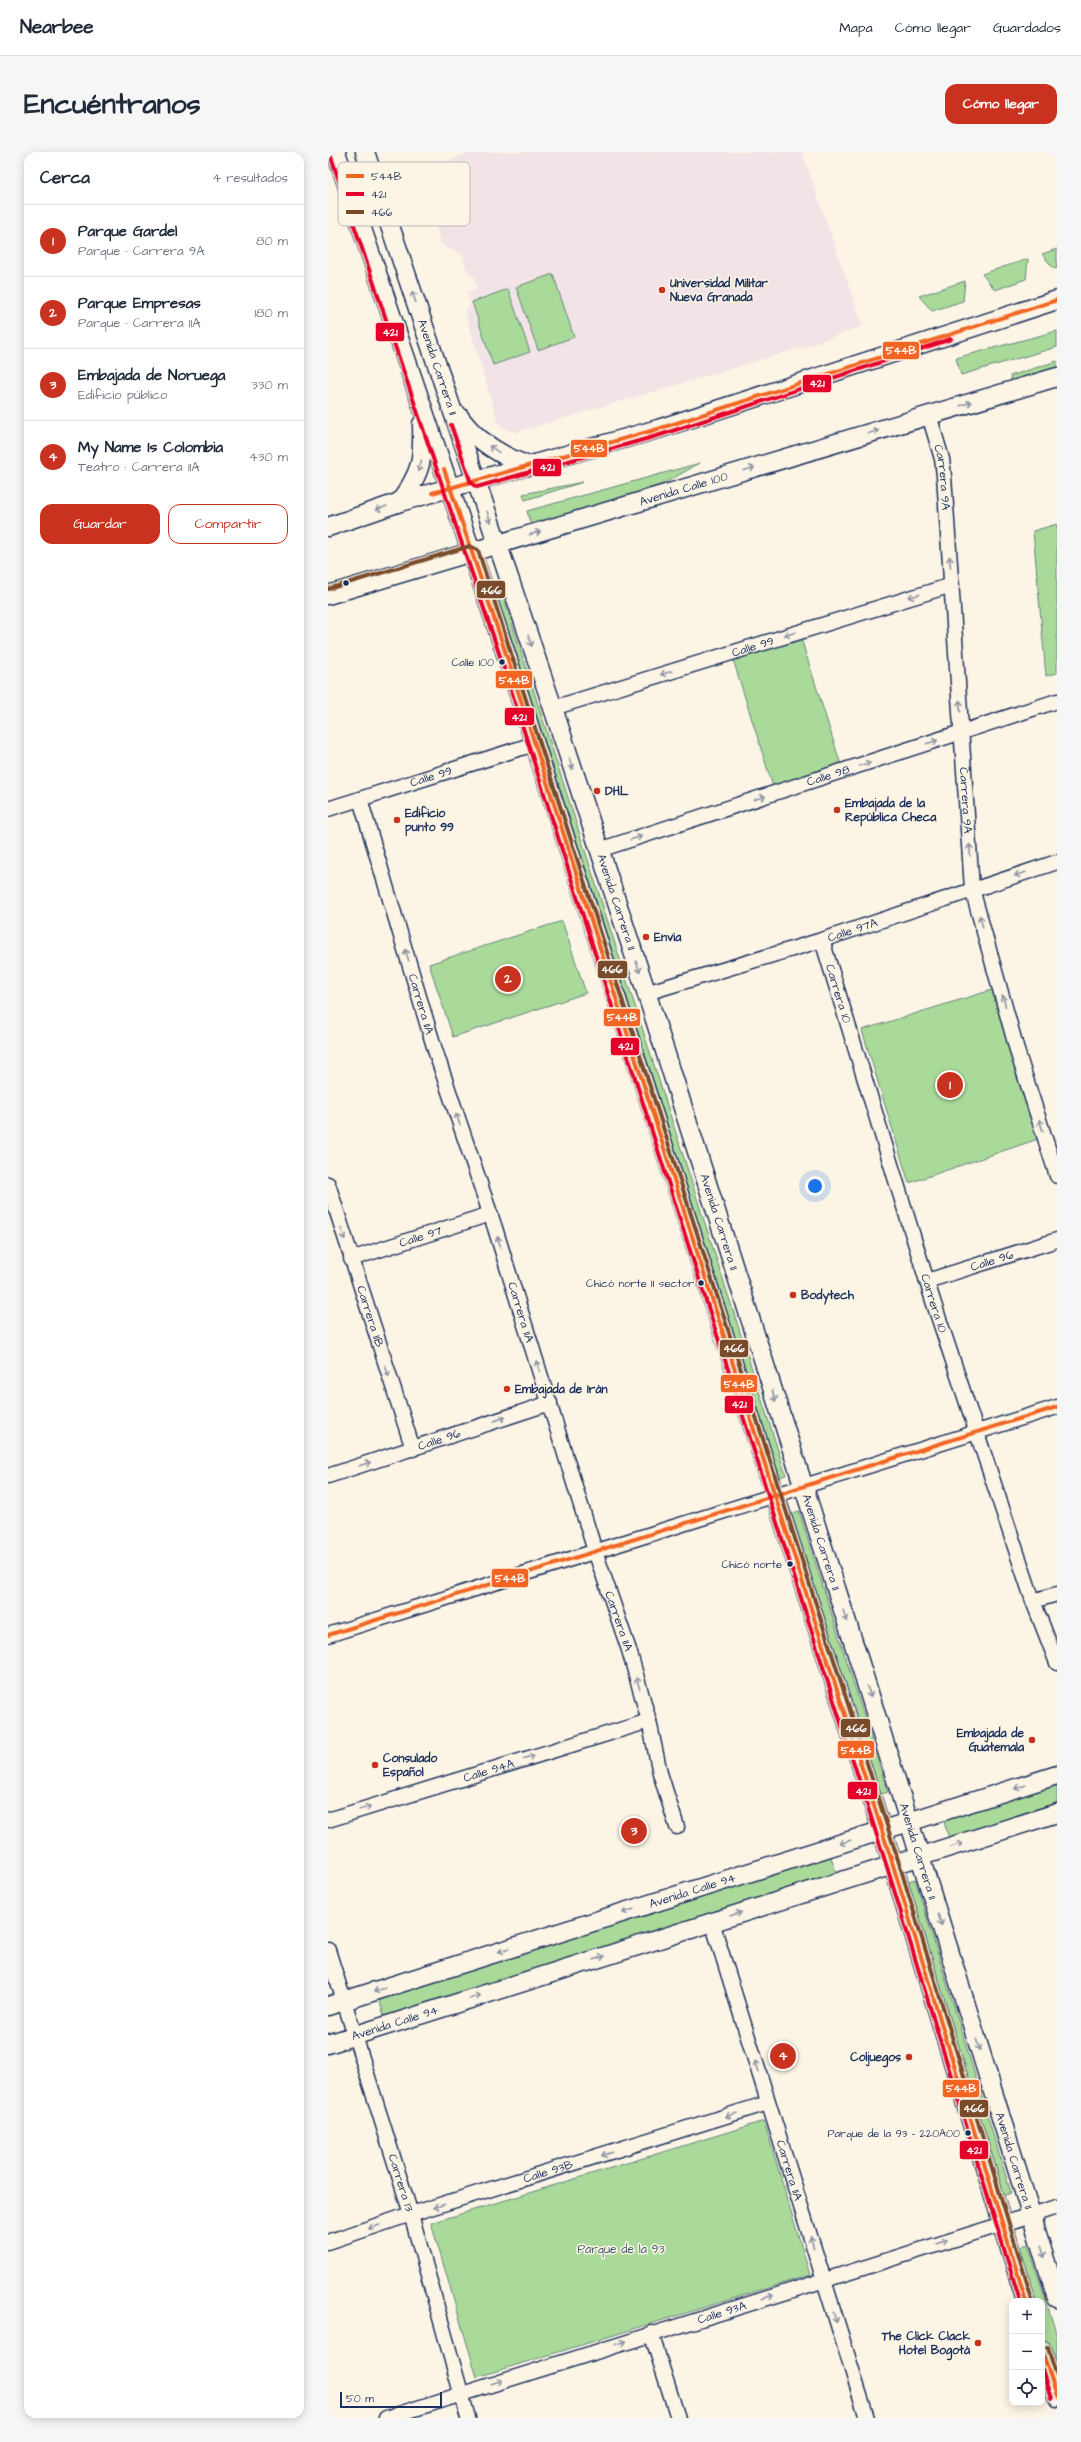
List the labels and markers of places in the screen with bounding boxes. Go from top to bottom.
place label: Universidad Militar Nueva Granada [669,275,768,306]
marker: Universidad Militar Nueva Granada [657,285,667,295]
unlabelled marker [341,578,351,588]
place label: Calle 100 [452,655,494,670]
marker: Calle 100 [497,657,507,667]
place label: DHL [605,783,629,800]
marker: DHL [592,786,602,796]
place label: Embajada de la República Checa [845,795,937,827]
place label: Edificio punto 99 [405,805,454,837]
marker: Embajada de la República Checa [832,805,842,815]
marker: Edificio punto 99 [392,815,402,825]
place label: Envia [654,929,682,946]
marker: Envia [641,932,651,942]
pin: 2 [495,964,521,994]
pin: 1 [937,1070,963,1100]
place label: Chicó norte II sector [586,1276,694,1291]
marker: Chicó norte II sector [696,1278,706,1288]
place label: Bodytech [801,1287,855,1305]
marker: Bodytech [788,1290,798,1300]
place label: Embajada de Irán [515,1381,608,1399]
marker: Embajada de Irán [502,1384,512,1394]
place label: Chicó norte [721,1557,782,1572]
marker: Chicó norte [785,1559,795,1569]
place label: Embajada de Guatemala [957,1725,1025,1756]
marker: Embajada de Guatemala [1027,1735,1037,1745]
place label: Consulado Español [383,1750,438,1782]
marker: Consulado Español [370,1760,380,1770]
pin: 3 [621,1816,647,1846]
pin: 4 [770,2041,796,2071]
place label: Coljuegos [850,2049,901,2068]
marker: Coljuegos [904,2052,914,2062]
place label: Parque de la 93 - 220A00 [827,2126,960,2141]
marker: Parque de la 93 - 220A00 [963,2128,973,2138]
place label: The Click Clack Hotel Bogotá [881,2328,971,2361]
marker: The Click Clack Hotel Bogotá [973,2338,983,2348]

